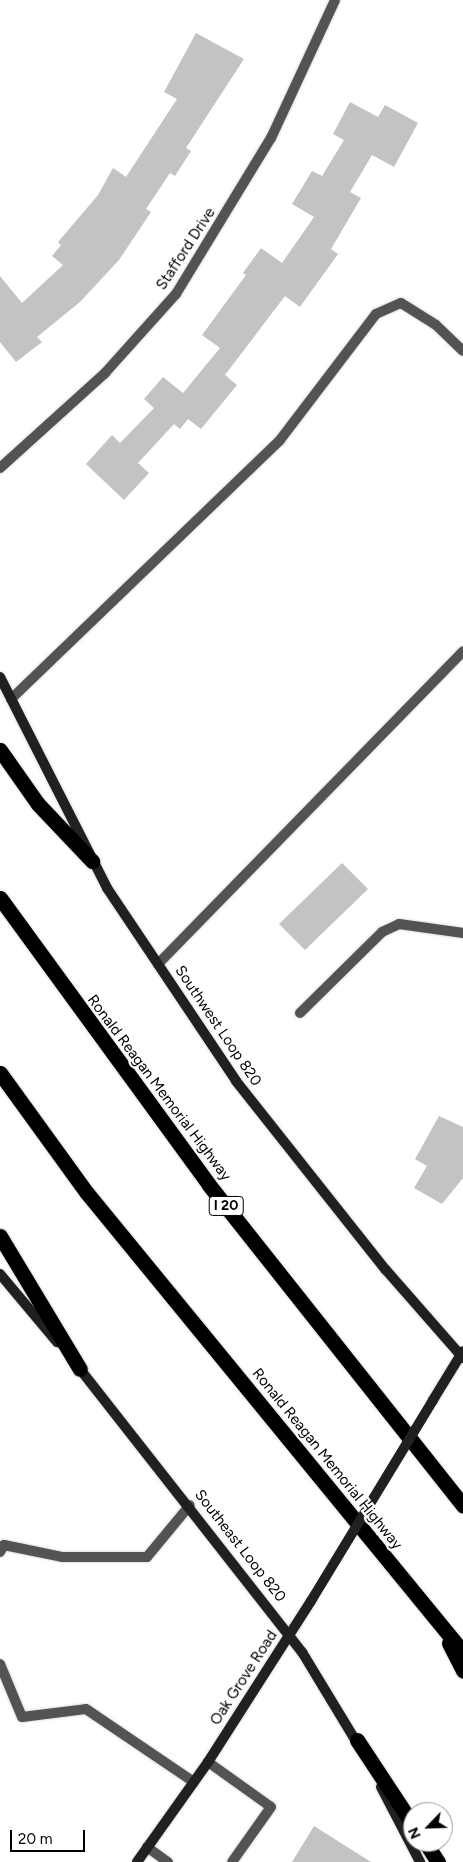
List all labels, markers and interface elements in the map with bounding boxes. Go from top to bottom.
street label: Stafford Drive [153,204,219,294]
street label: Southwest Loop 820 [171,962,265,1090]
street label: Ronald Reagan Memorial Highway [83,992,235,1184]
road number: I 20 [208,1194,244,1218]
street label: Ronald Reagan Memorial Highway [248,1365,406,1553]
street label: Southeast Loop 820 [191,1486,289,1606]
street label: Oak Grove Road [207,1627,281,1729]
north arrow [403,1802,453,1852]
scale bar [12,1820,88,1852]
text: N [405,1825,425,1841]
text: 20 m [18,1830,52,1848]

